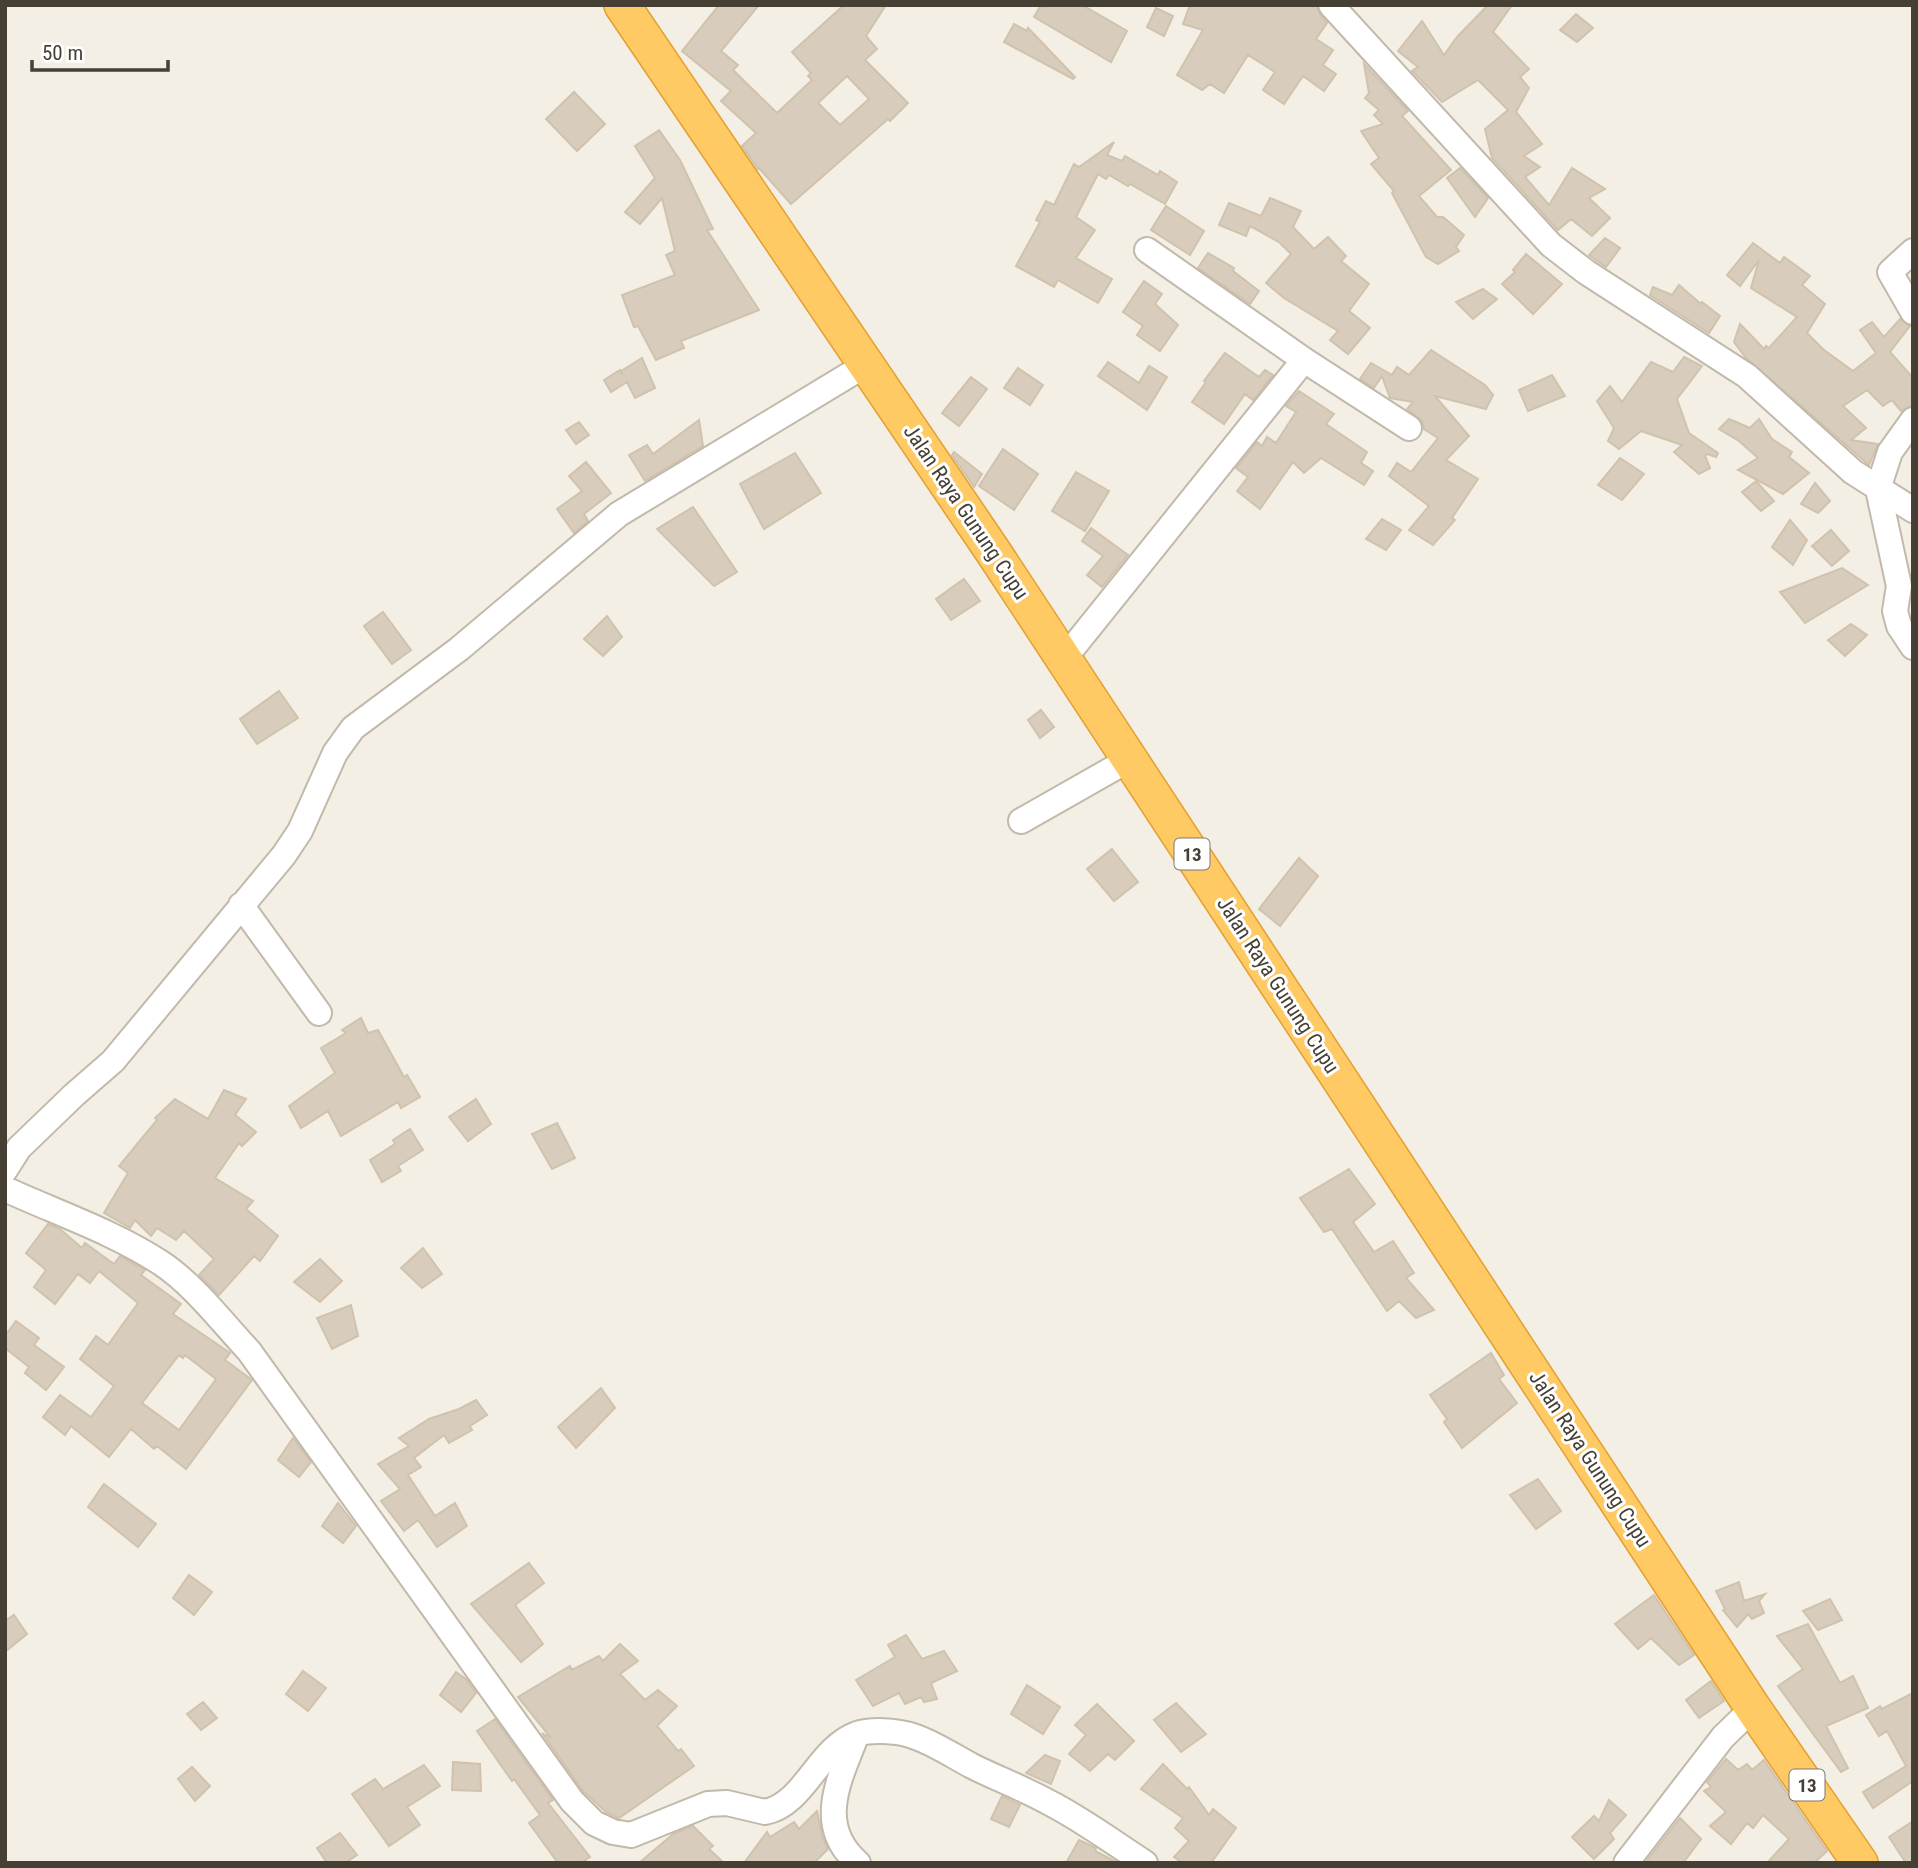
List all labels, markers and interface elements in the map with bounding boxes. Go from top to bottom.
scale bar [32,28,168,72]
text: 50 m [42,41,83,65]
street label: Jalan Raya Gunung Cupu [899,420,1033,604]
road number: 13 [1174,838,1210,870]
street label: Jalan Raya Gunung Cupu [1212,892,1344,1078]
street label: Jalan Raya Gunung Cupu [1524,1366,1656,1552]
road number: 13 [1790,1770,1825,1800]

